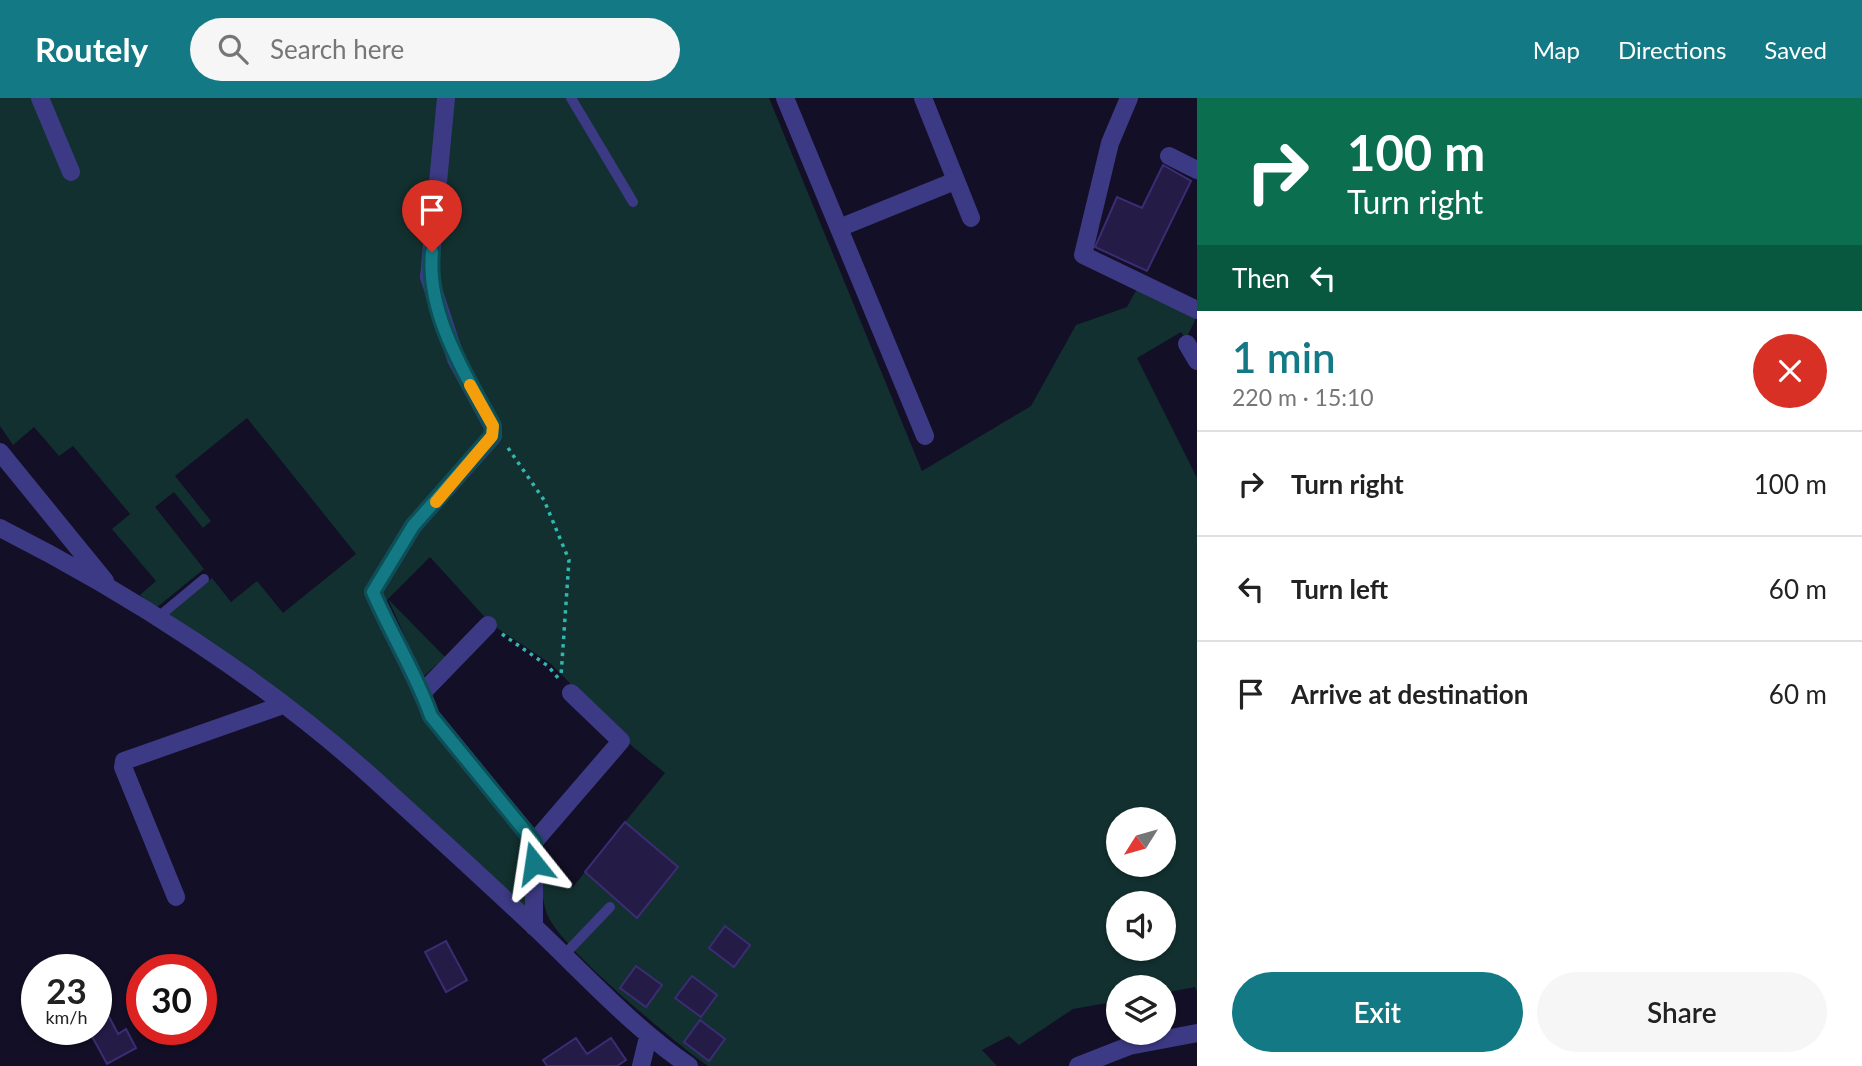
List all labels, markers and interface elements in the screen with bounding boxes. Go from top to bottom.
search box [190,18,680,81]
text: Routely [35,29,148,69]
icon: search [214,30,252,68]
text: Search here [270,33,404,65]
text: Map [1533,35,1580,64]
text: Directions [1618,35,1726,64]
text: Saved [1764,35,1827,64]
text: 100 m [1347,123,1485,181]
icon: right [1232,126,1323,217]
pin [402,180,462,252]
text: Turn right [1347,182,1483,221]
icon: arrive [413,191,451,229]
icon: left [1304,259,1342,297]
text: Then [1232,262,1290,294]
text: 1 min [1232,332,1336,382]
button: close [1753,334,1827,408]
text: 220 m · 15:10 [1232,383,1374,411]
icon: right [1232,465,1270,503]
text: Turn right [1291,468,1404,500]
text: 100 m [1754,468,1827,500]
icon: left [1232,570,1270,608]
text: Turn left [1291,573,1388,605]
text: 60 m [1769,573,1827,605]
icon: arrive [1232,675,1270,713]
text: Arrive at destination [1291,678,1528,710]
text: 60 m [1769,678,1827,710]
north arrow [1106,807,1176,877]
map controls [1106,807,1176,1045]
position arrow [497,826,571,900]
button: sound [1106,891,1176,961]
speed limit sign: 30 [126,954,217,1045]
text: 23 [46,969,87,1011]
button: Exit [1232,972,1523,1052]
button: Share [1537,972,1827,1052]
button: layers [1106,975,1176,1045]
text: km/h [45,1006,88,1028]

